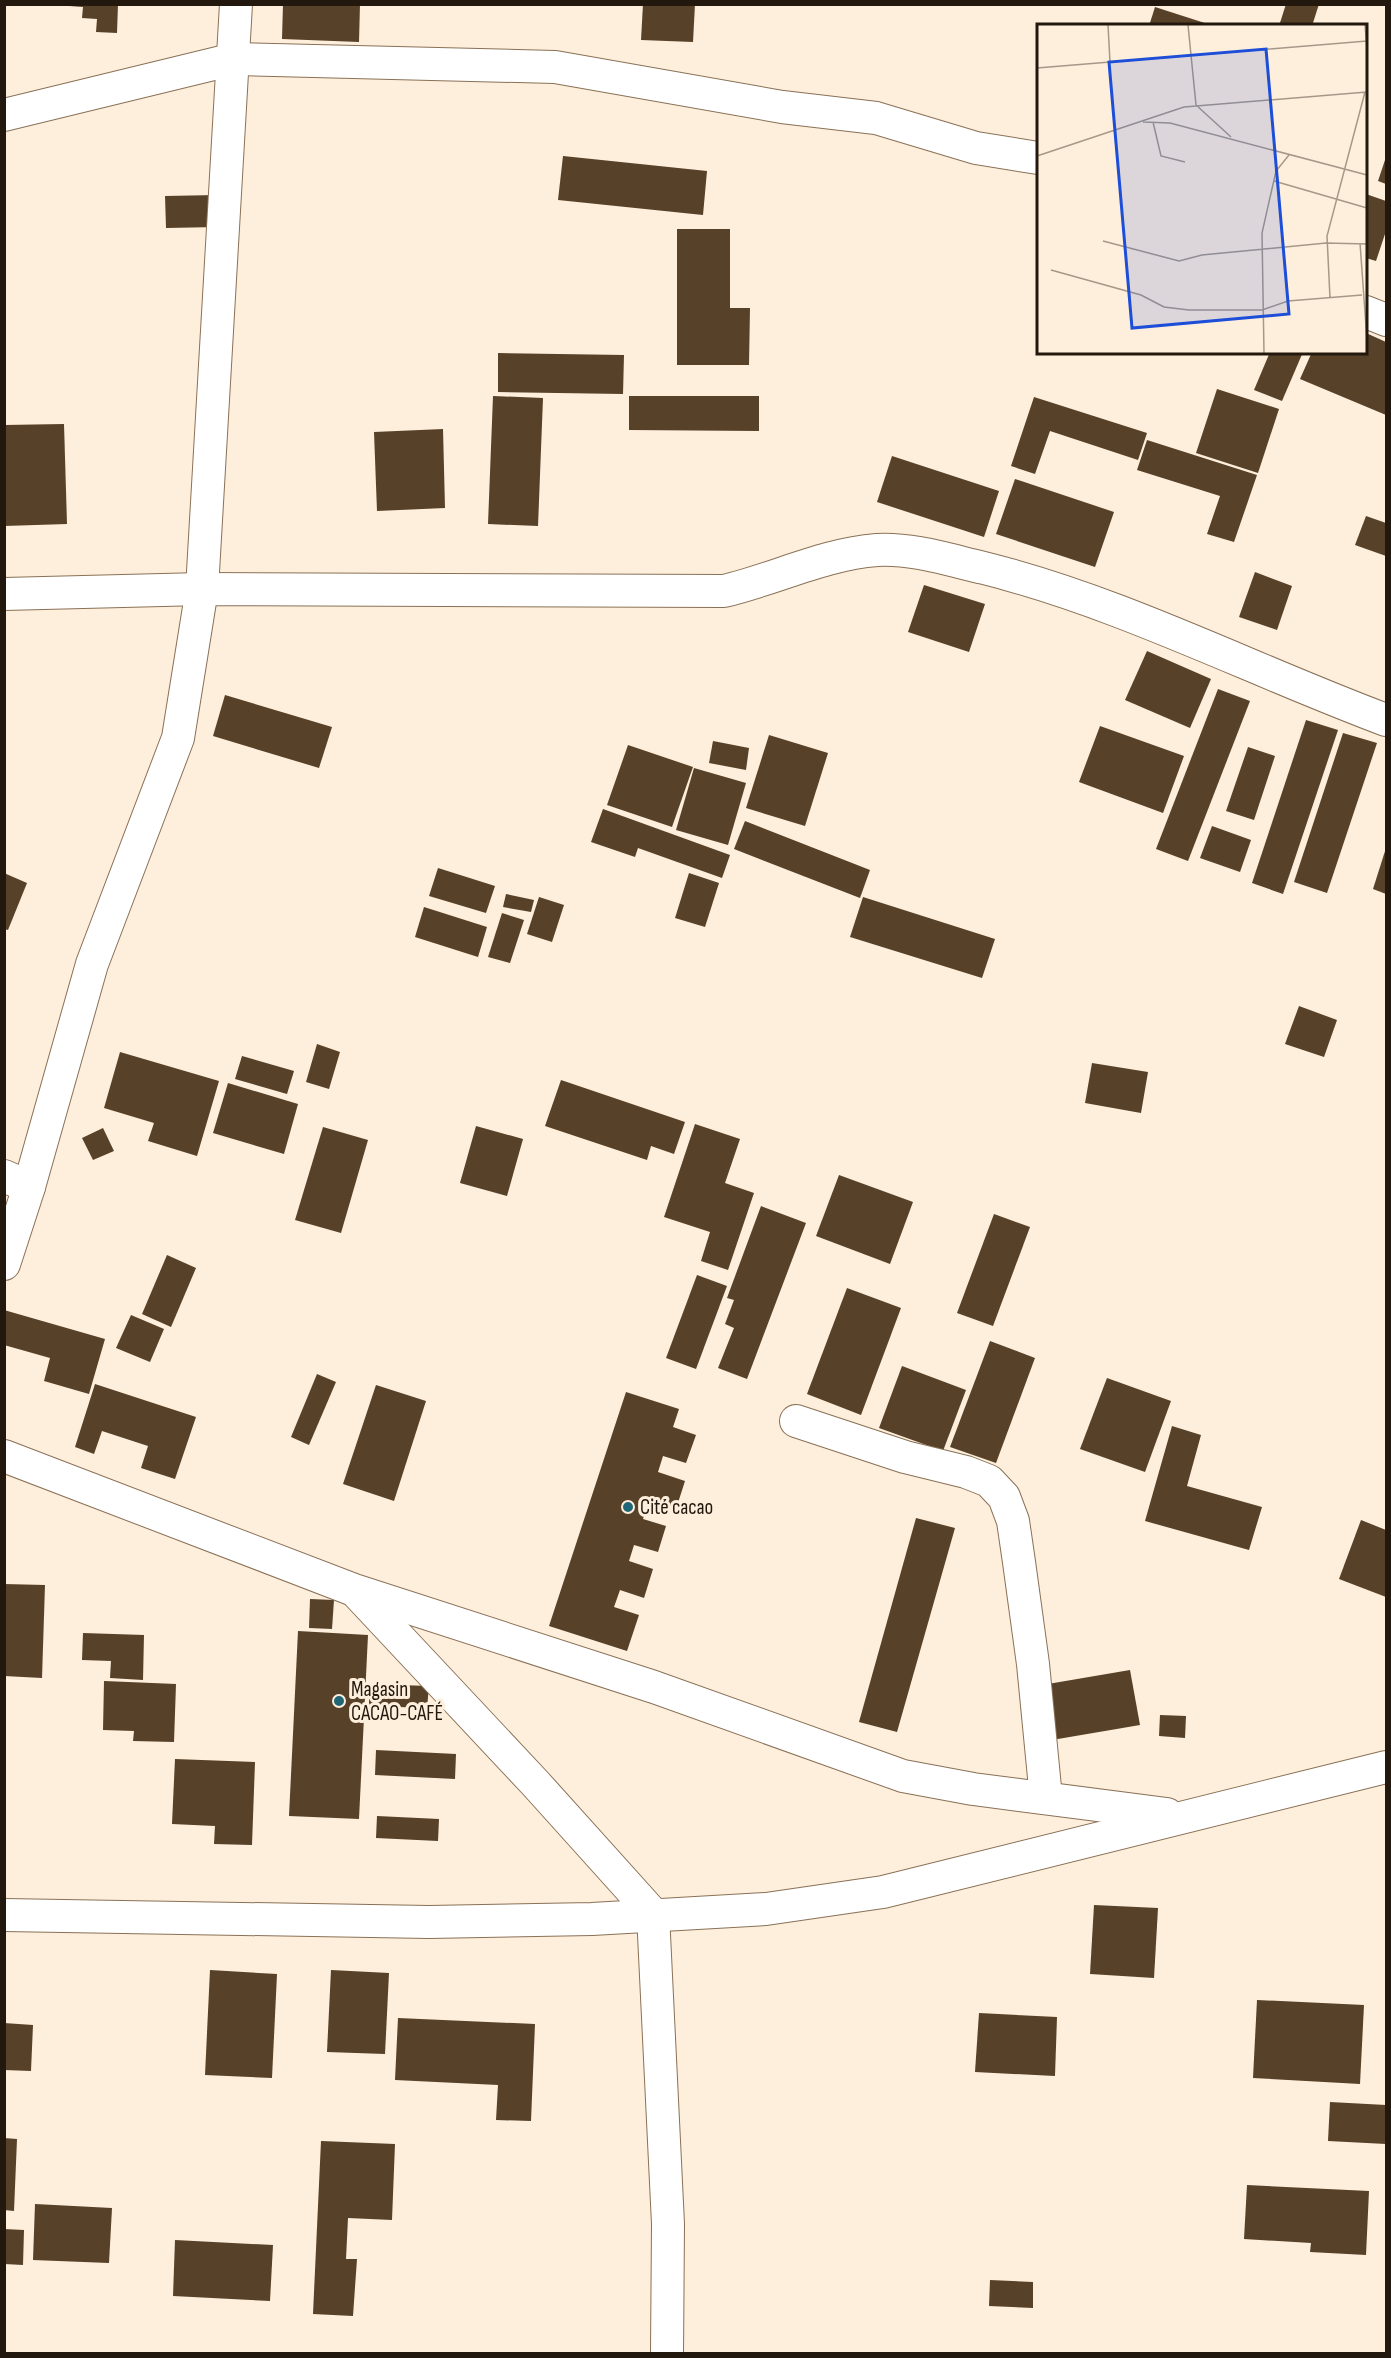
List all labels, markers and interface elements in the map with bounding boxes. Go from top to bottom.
inset map [1037,24,1367,354]
place label: Cité cacao [640,1495,713,1520]
marker: Cité cacao [621,1500,635,1514]
place label: Magasin CACAO-CAFÉ [351,1677,443,1726]
marker: Magasin CACAO-CAFÉ [332,1694,346,1708]

